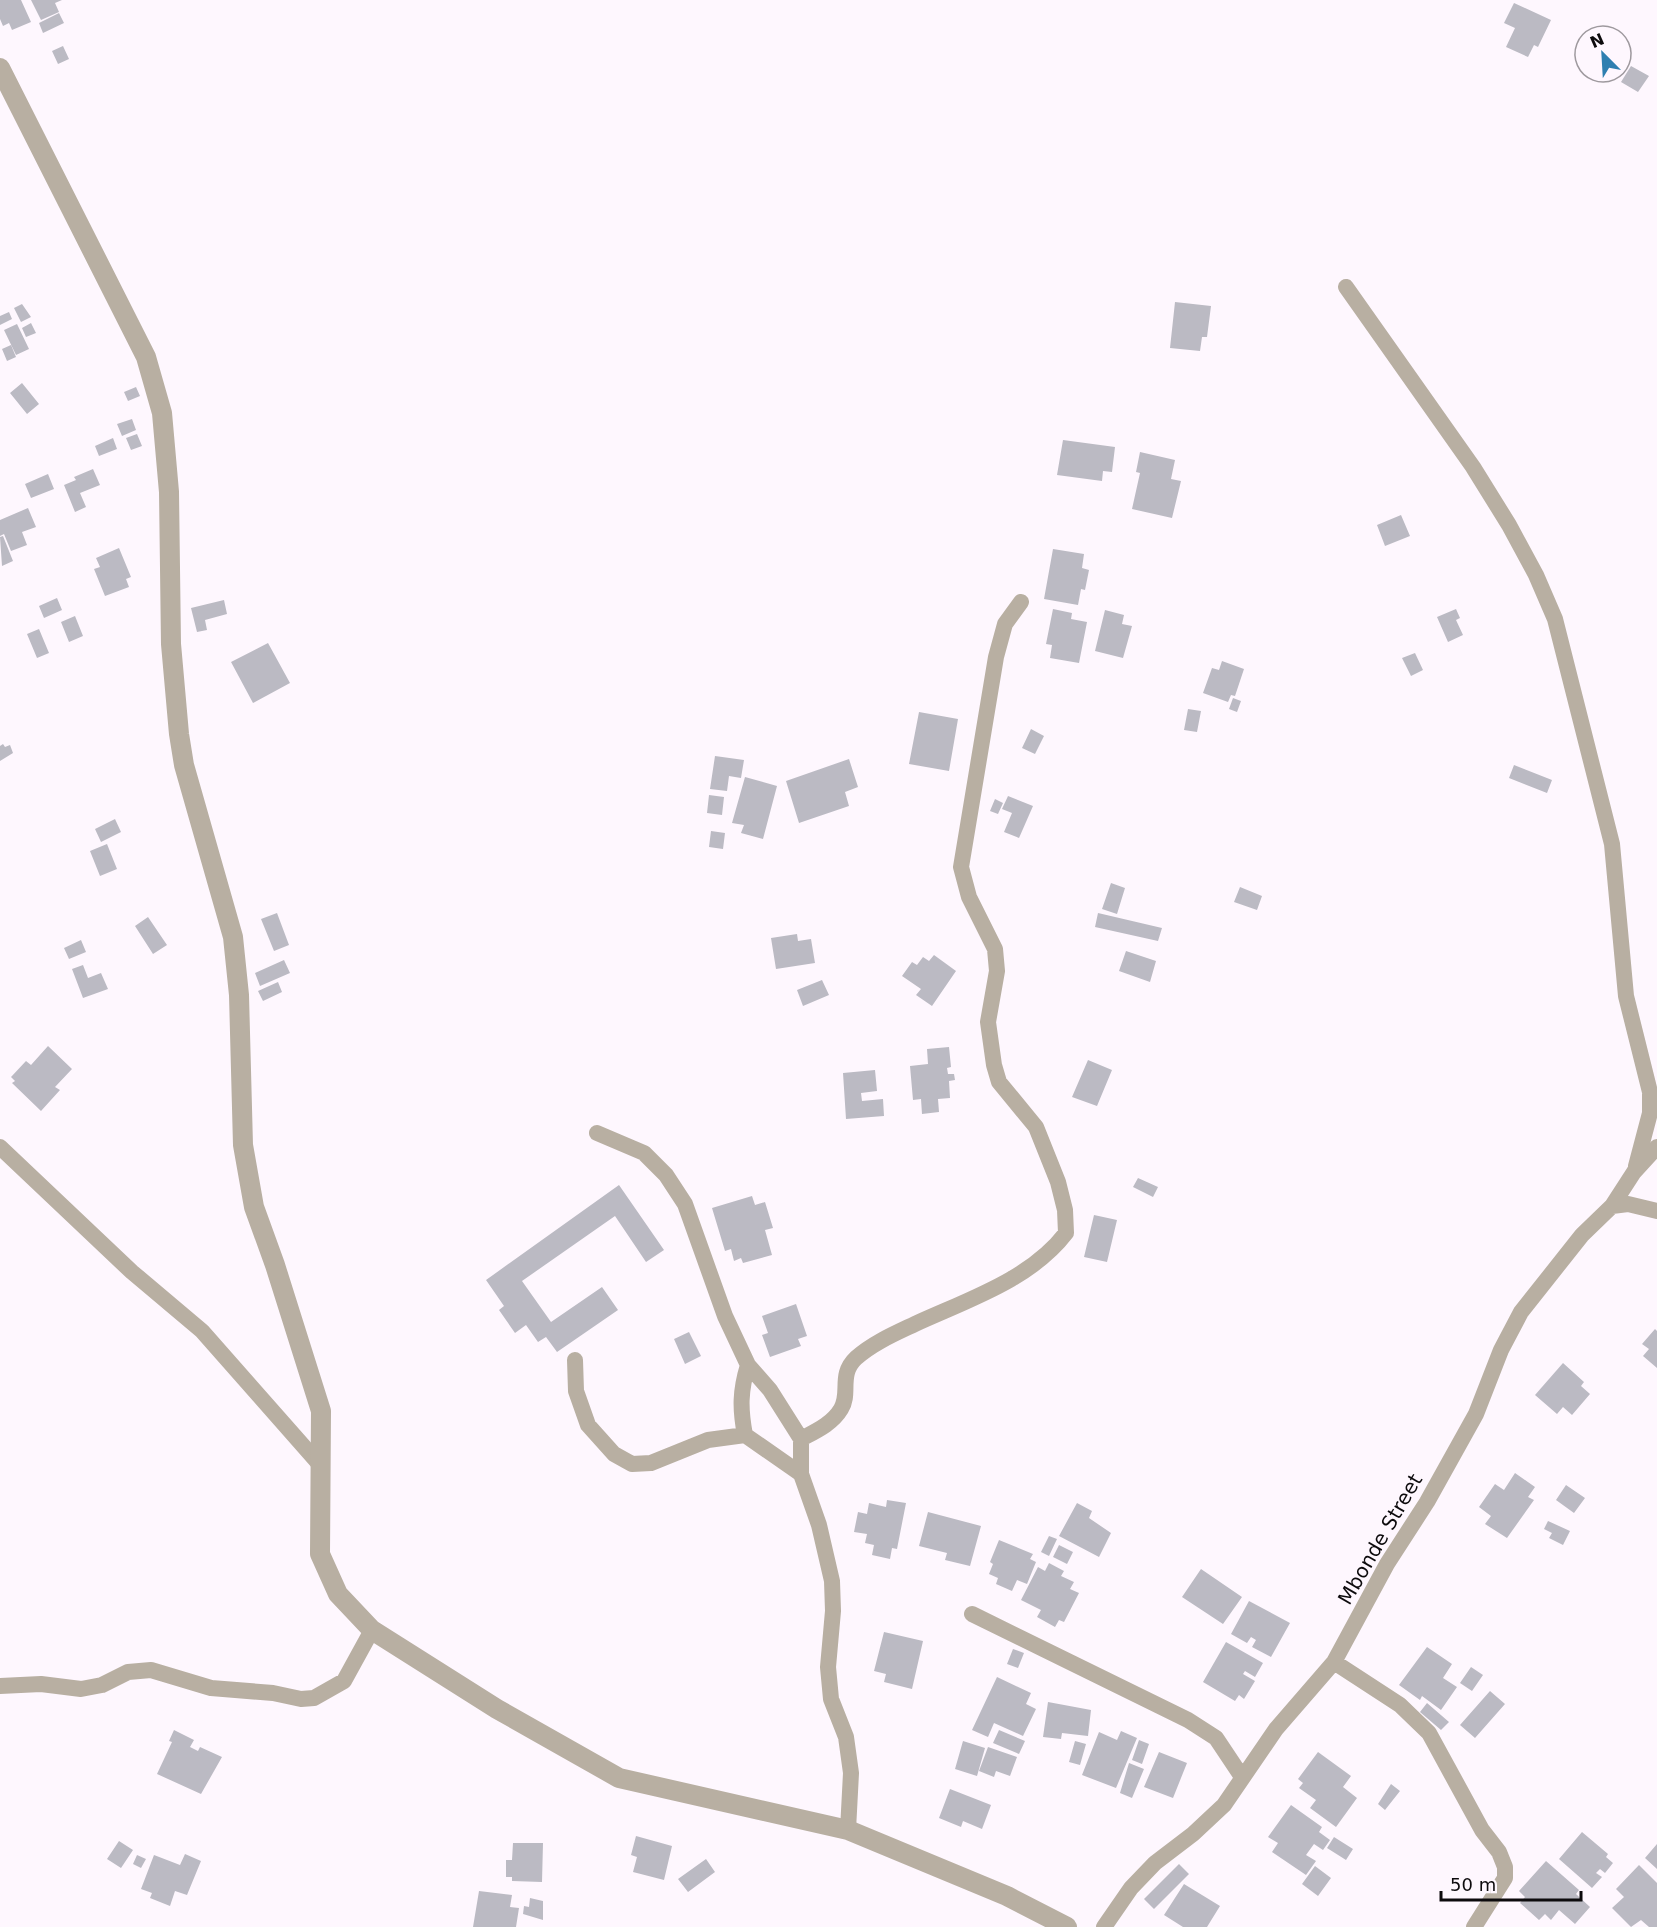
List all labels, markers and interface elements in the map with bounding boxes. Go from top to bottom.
north arrow [1573,24,1633,84]
text: N [1587,29,1607,52]
street label: Mbonde Street [1333,1469,1427,1609]
scale bar [1441,1864,1580,1902]
text: 50 m [1450,1874,1496,1895]

